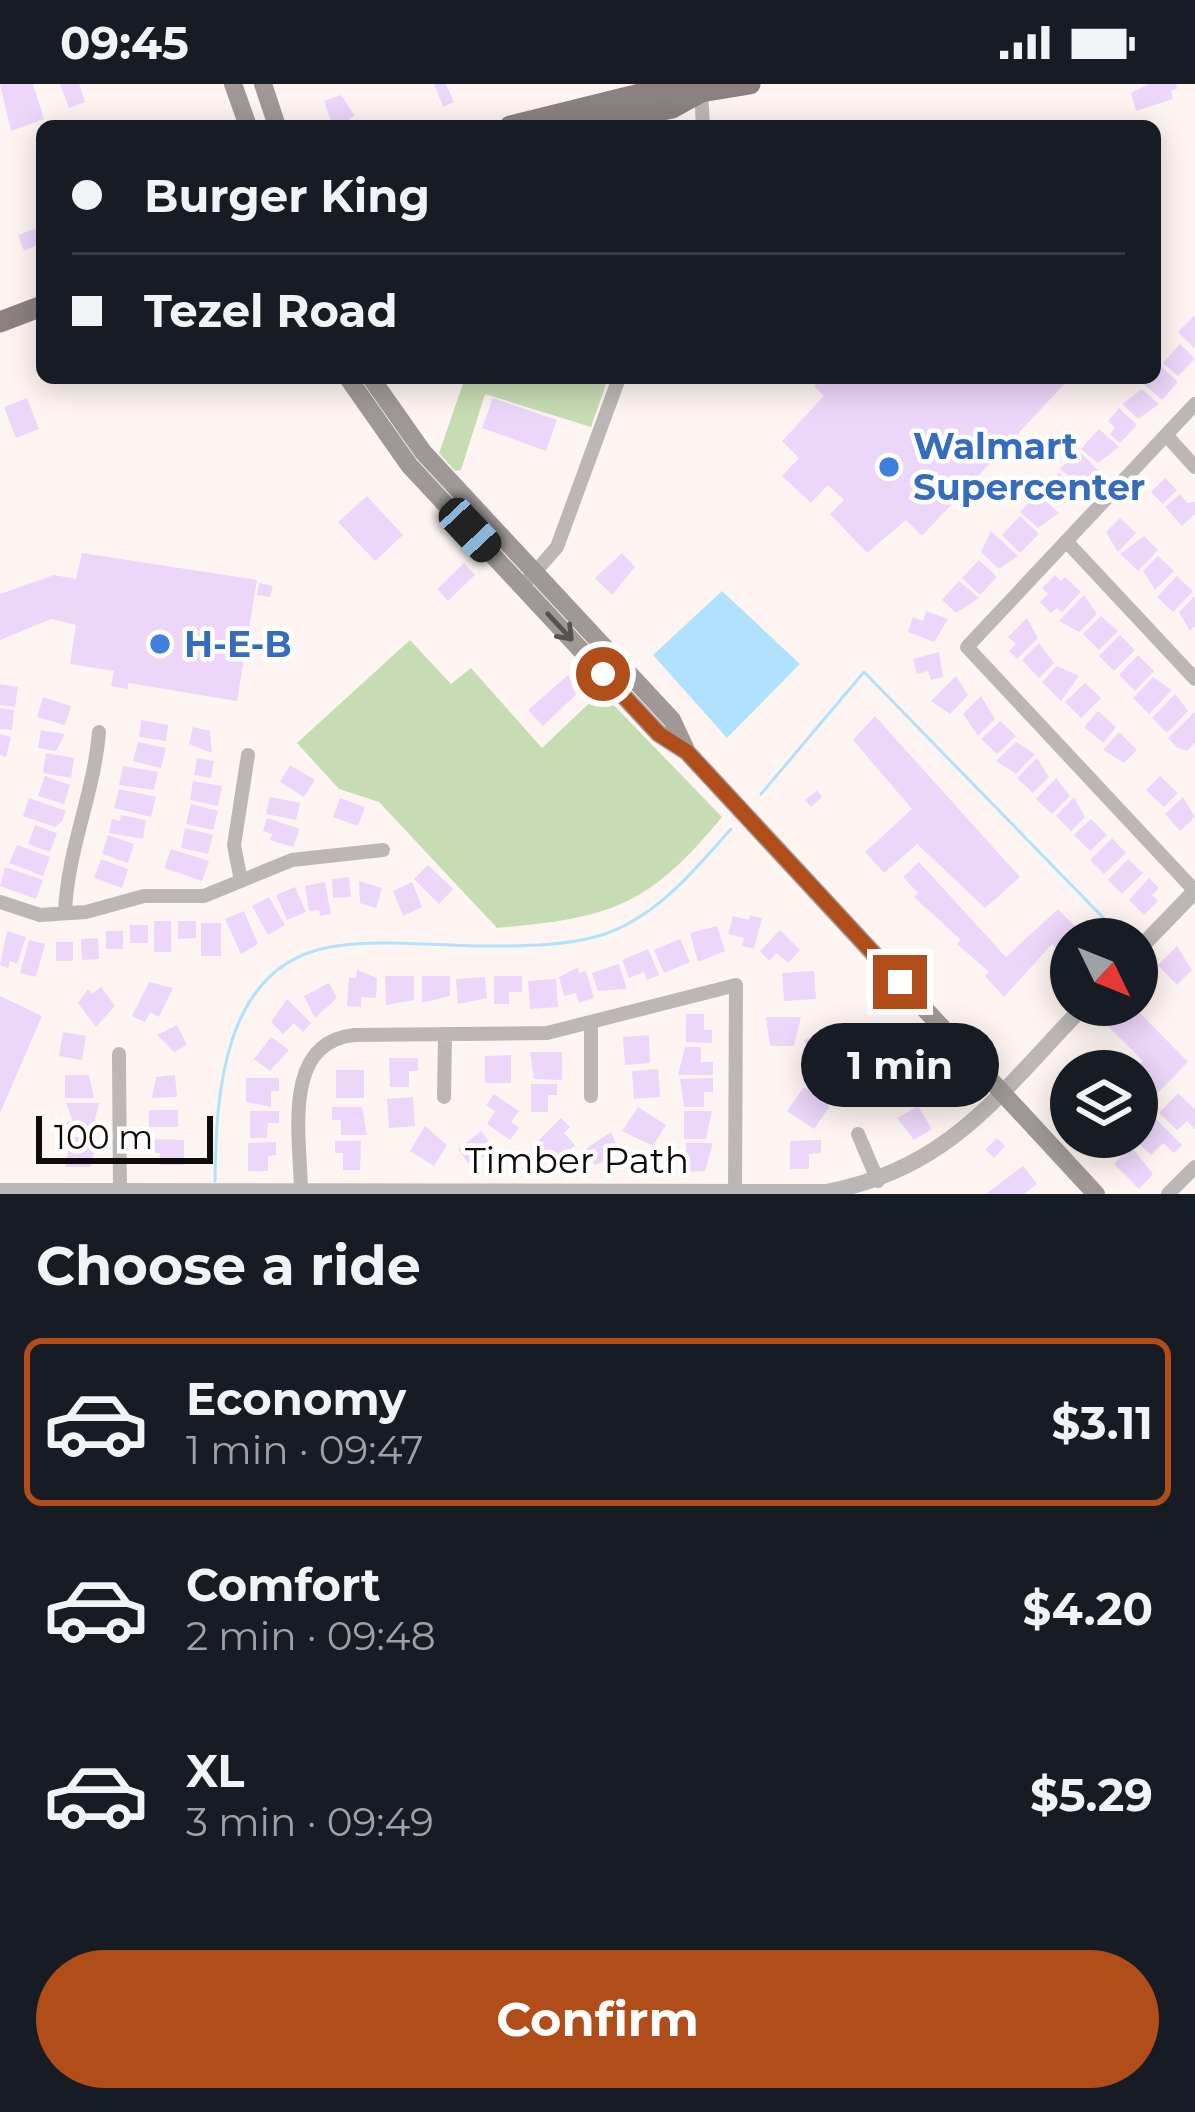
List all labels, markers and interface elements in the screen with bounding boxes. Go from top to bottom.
text: 09:45 [60,15,189,70]
text: Burger King [144,168,430,223]
text: Tezel Road [144,283,398,338]
place label: Walmart Supercenter [913,424,1145,509]
marker: Walmart Supercenter [876,454,902,480]
car [432,491,508,569]
one-way arrow [545,612,573,641]
place label: H-E-B [184,622,292,666]
marker: H-E-B [147,631,173,657]
route start [576,647,630,701]
north arrow [1050,918,1158,1026]
map controls [1050,918,1158,1158]
route end [873,955,927,1009]
callout: 1 min [801,1024,999,1108]
text: 1 min [847,1041,953,1089]
button: layers [1050,1050,1158,1158]
scale bar [36,1110,213,1163]
text: 100 m [54,1117,153,1157]
street label: Timber Path [465,1138,689,1182]
text: Choose a ride [36,1233,421,1299]
icon: car [42,1368,150,1476]
text: Economy [186,1371,406,1426]
text: $3.11 [1051,1395,1153,1450]
text: 1 min · 09:47 [186,1426,423,1474]
icon: car [42,1554,150,1662]
text: Comfort [186,1557,381,1612]
text: $4.20 [1023,1581,1153,1636]
text: 2 min · 09:48 [186,1612,436,1660]
icon: car [42,1740,150,1848]
text: XL [186,1743,244,1798]
text: $5.29 [1030,1767,1153,1822]
text: 3 min · 09:49 [186,1798,434,1846]
button: Confirm [36,1950,1159,2088]

